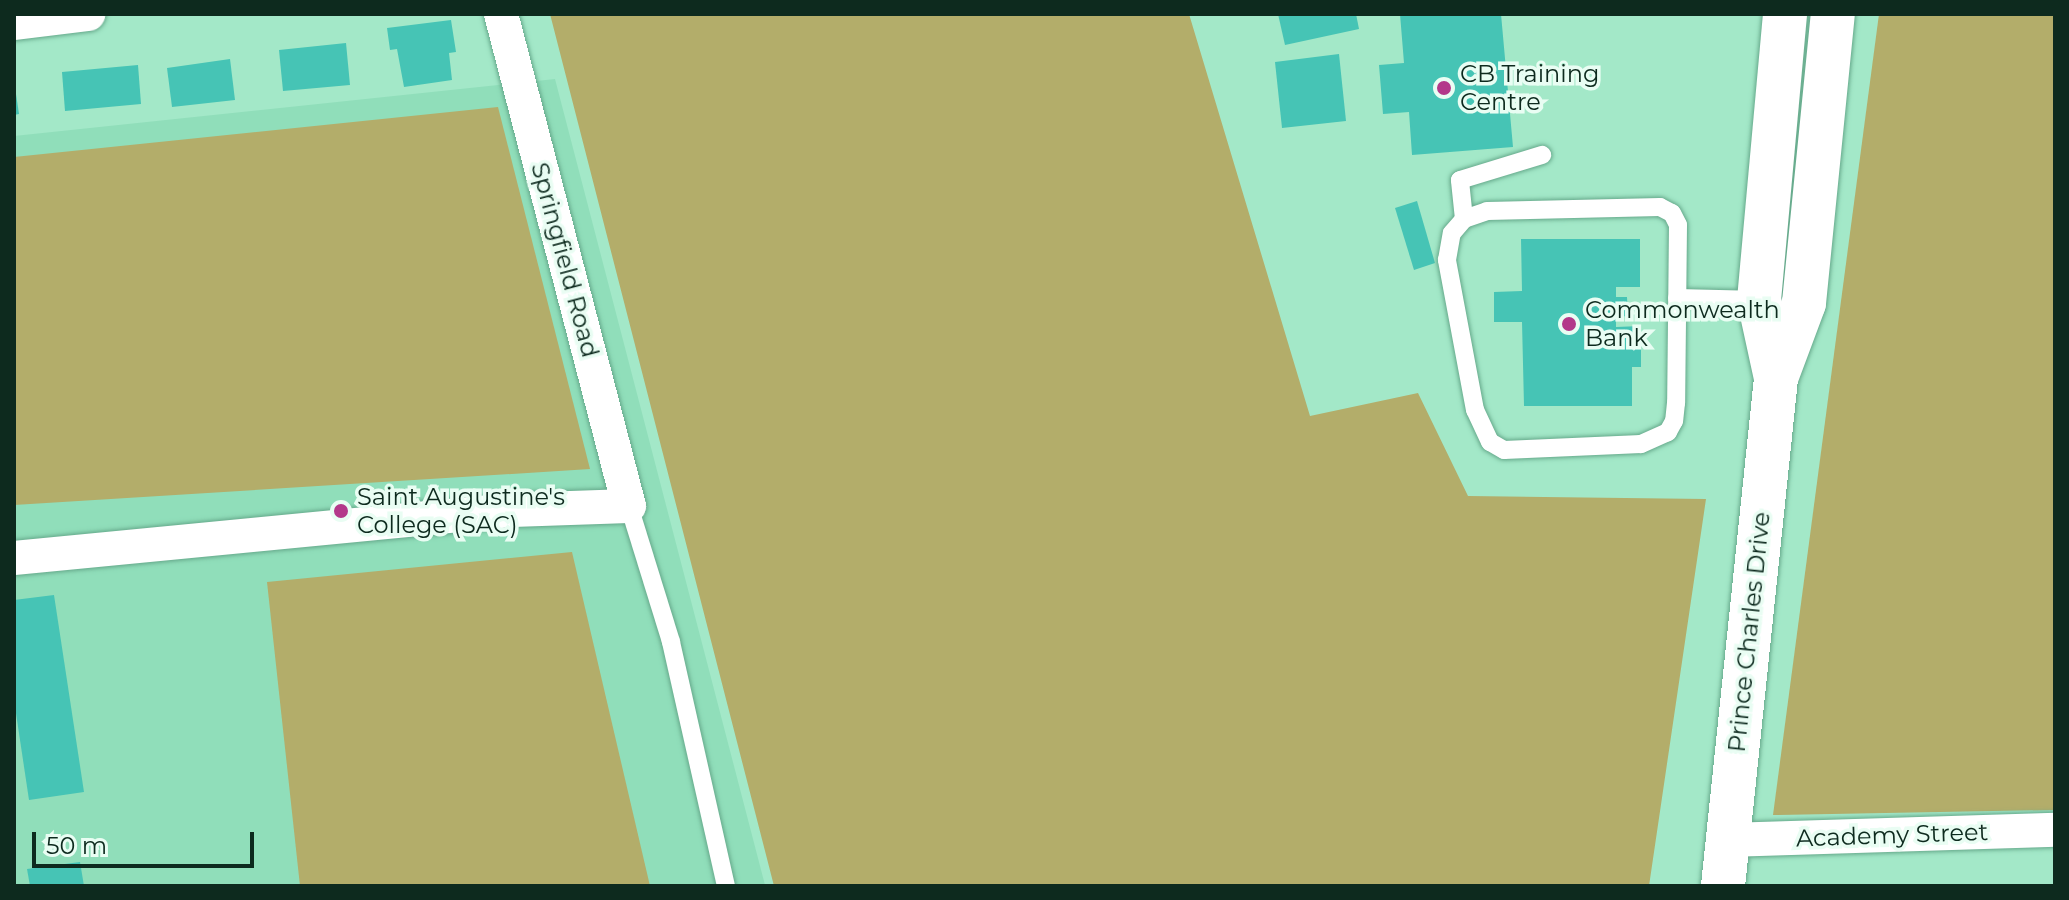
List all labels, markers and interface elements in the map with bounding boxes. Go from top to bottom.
place label: CB Training Centre [1460,60,1599,116]
marker: CB Training Centre [1435,79,1453,97]
street label: Springfield Road [525,159,605,361]
place label: Commonwealth Bank [1585,296,1780,352]
marker: Commonwealth Bank [1560,315,1578,333]
place label: Saint Augustine's College (SAC) [357,483,565,539]
marker: Saint Augustine's College (SAC) [332,502,350,520]
street label: Prince Charles Drive [1722,510,1776,754]
scale bar [36,816,258,866]
street label: Academy Street [1795,817,1989,853]
text: 50 m [46,831,107,860]

